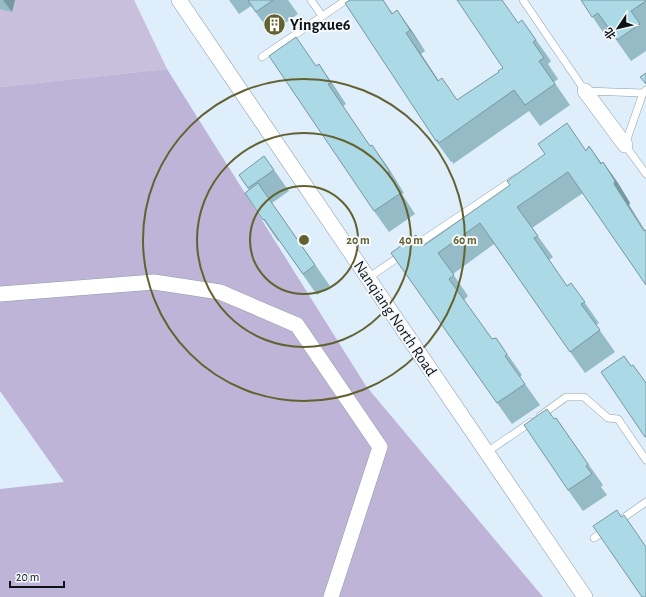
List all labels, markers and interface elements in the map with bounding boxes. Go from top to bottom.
north arrow [598,8,638,48]
building icon: Yingxue6 [261,11,287,37]
place label: Yingxue6 [290,17,351,33]
text: 北 [603,26,618,41]
centre of rings [297,233,311,247]
text: 20 m [346,234,370,246]
text: 40 m [399,234,423,246]
text: 60 m [453,234,477,246]
street label: Nanqiang North Road [351,258,440,379]
scale bar [10,563,64,589]
text: 20 m [16,571,39,583]

